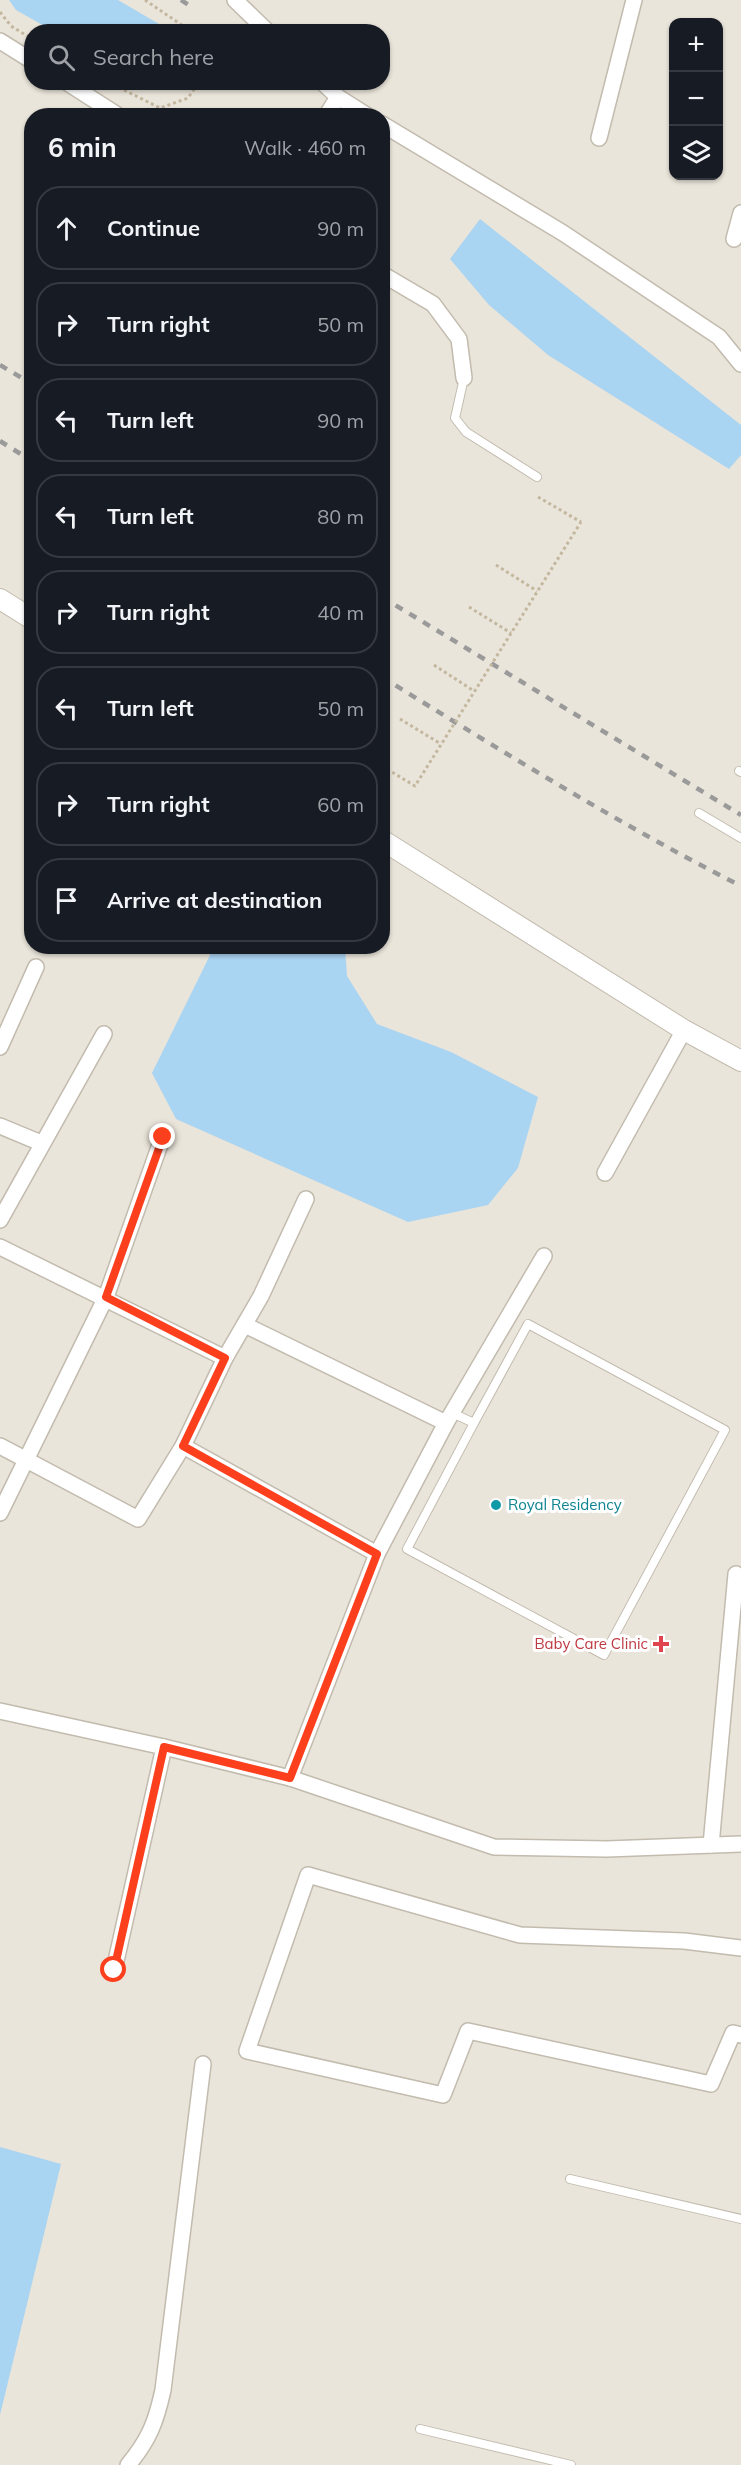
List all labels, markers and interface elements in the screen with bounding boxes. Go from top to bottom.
map controls [669,18,723,180]
button: + [669,18,723,72]
search box [24,24,390,90]
icon: search [45,41,78,74]
text: Search here [93,43,214,71]
button: − [669,72,723,126]
button: layers [669,126,723,180]
text: 6 min [48,131,117,164]
text: Walk · 460 m [244,135,366,160]
icon: ahead [50,212,83,245]
text: Continue [107,214,200,242]
text: 90 m [317,216,364,241]
icon: right [50,308,83,341]
text: Turn right [107,310,210,338]
text: 50 m [317,312,364,337]
icon: left [50,404,83,437]
text: Turn left [107,406,194,434]
text: 90 m [317,408,364,433]
icon: left [50,500,83,533]
text: Turn left [107,502,194,530]
text: 80 m [317,504,364,529]
icon: right [50,596,83,629]
text: Turn right [107,598,210,626]
text: 40 m [317,600,364,625]
icon: left [50,692,83,725]
text: Turn left [107,694,194,722]
text: 50 m [317,696,364,721]
icon: right [50,788,83,821]
text: Turn right [107,790,210,818]
text: 60 m [317,792,364,817]
icon: arrive [50,884,83,917]
text: Arrive at destination [107,886,322,914]
route end [149,1123,175,1149]
place label: Royal Residency [508,1495,622,1514]
marker: Royal Residency [489,1498,503,1512]
place label: Baby Care Clinic [534,1634,648,1653]
marker: Baby Care Clinic [652,1635,670,1653]
route start [100,1956,126,1982]

